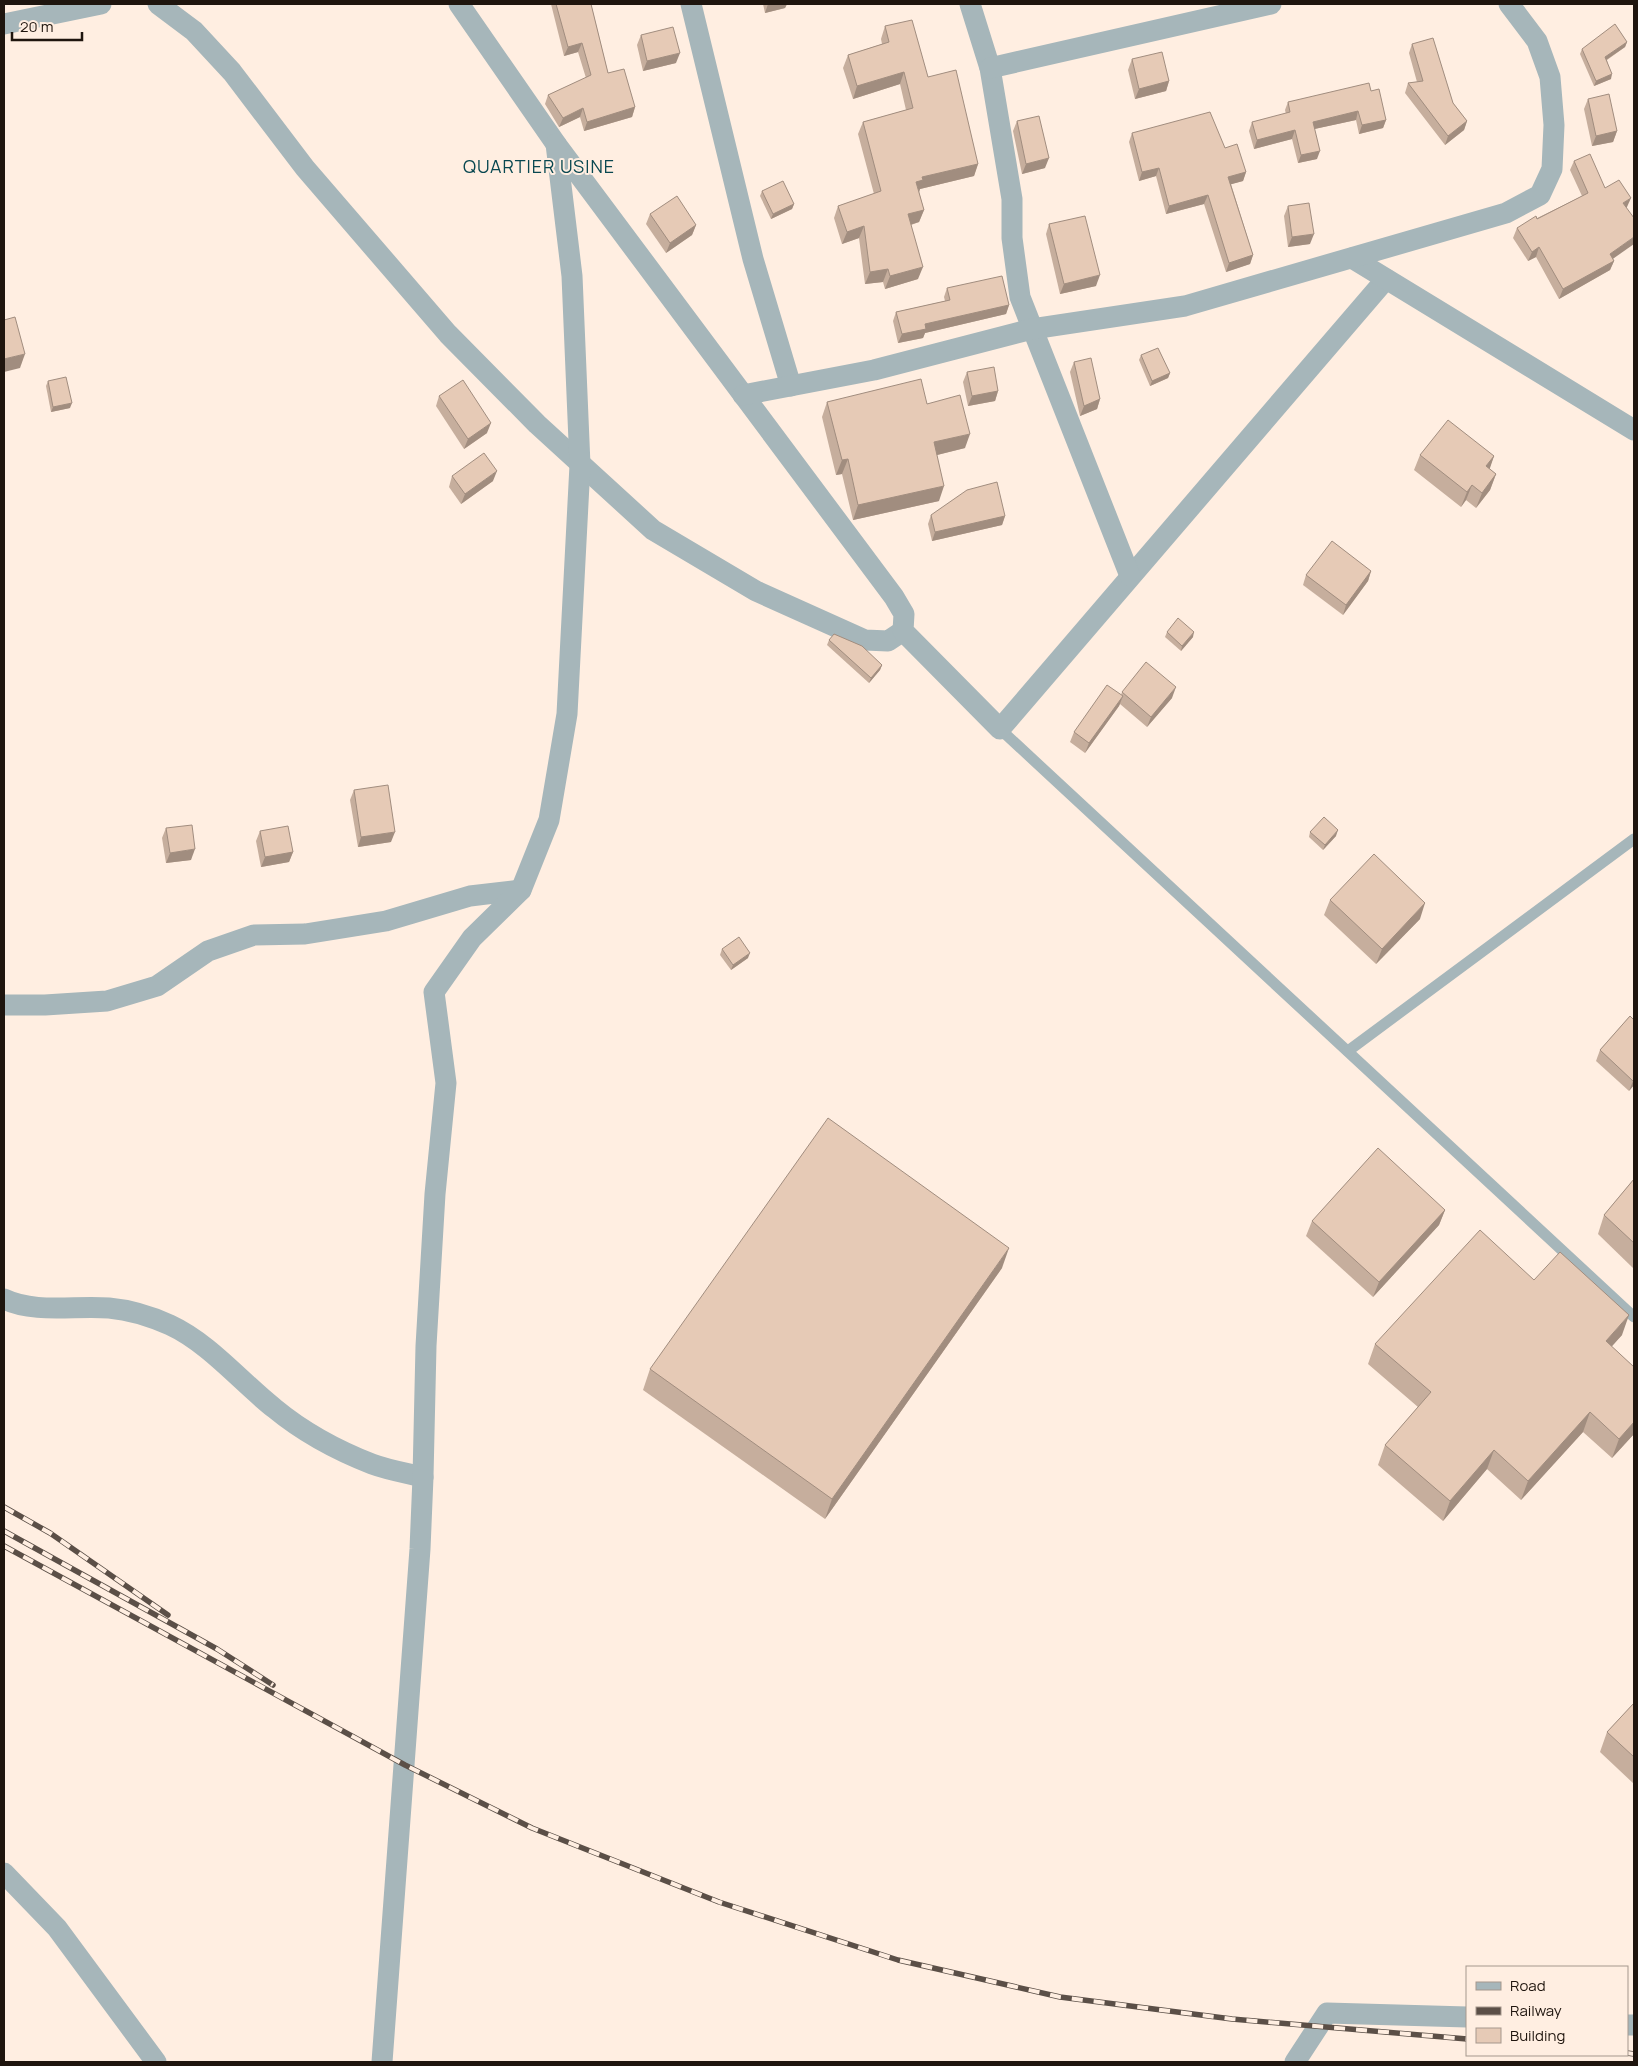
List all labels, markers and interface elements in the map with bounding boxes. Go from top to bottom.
scale bar [12,10,82,42]
text: 20 m [20,16,53,37]
district label: QUARTIER USINE [463,154,615,178]
legend [1466,1966,1628,2056]
text: Road [1510,1975,1546,1996]
text: Railway [1510,2000,1562,2021]
text: Building [1510,2025,1565,2046]

